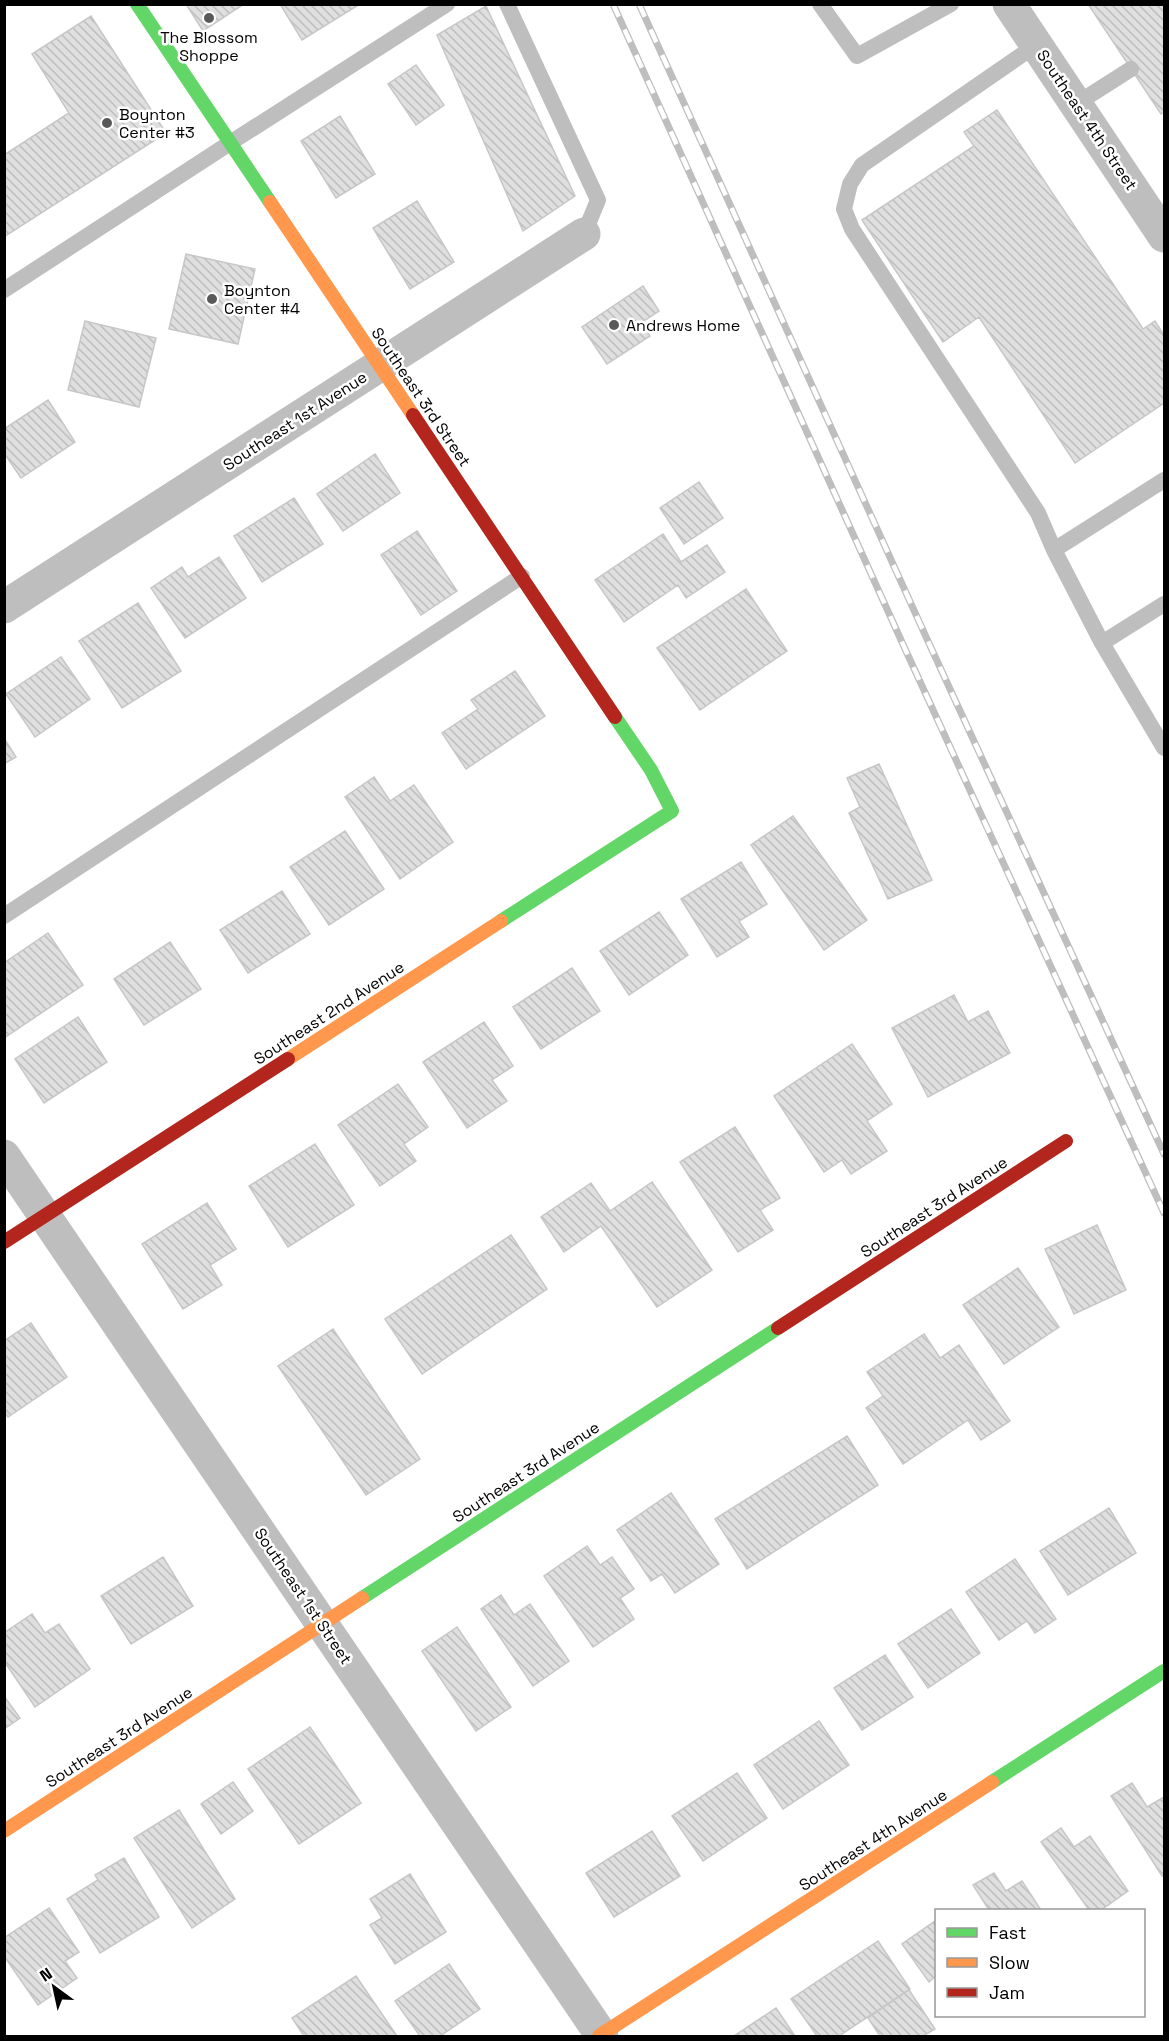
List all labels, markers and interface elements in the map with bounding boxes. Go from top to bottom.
marker: The Blossom Shoppe [202,11,216,25]
place label: The Blossom Shoppe [160,27,258,66]
street label: Southeast 4th Street [1032,46,1142,194]
place label: Boynton Center #3 [119,104,195,143]
marker: Boynton Center #3 [100,116,114,130]
place label: Boynton Center #4 [224,280,300,319]
marker: Boynton Center #4 [205,292,219,306]
place label: Andrews Home [626,315,740,336]
marker: Andrews Home [607,318,621,332]
street label: Southeast 3rd Street [367,323,475,471]
street label: Southeast 1st Avenue [219,367,371,475]
street label: Southeast 2nd Avenue [250,956,408,1070]
street label: Southeast 3rd Avenue [857,1152,1011,1262]
street label: Southeast 3rd Avenue [449,1417,603,1527]
street label: Southeast 1st Street [249,1524,357,1668]
street label: Southeast 3rd Avenue [42,1682,196,1792]
street label: Southeast 4th Avenue [795,1784,951,1896]
legend [935,1909,1145,2017]
text: Fast [989,1921,1026,1944]
text: Slow [989,1951,1030,1974]
north arrow [24,1957,84,2017]
text: N [36,1963,56,1987]
text: Jam [989,1981,1025,2004]

